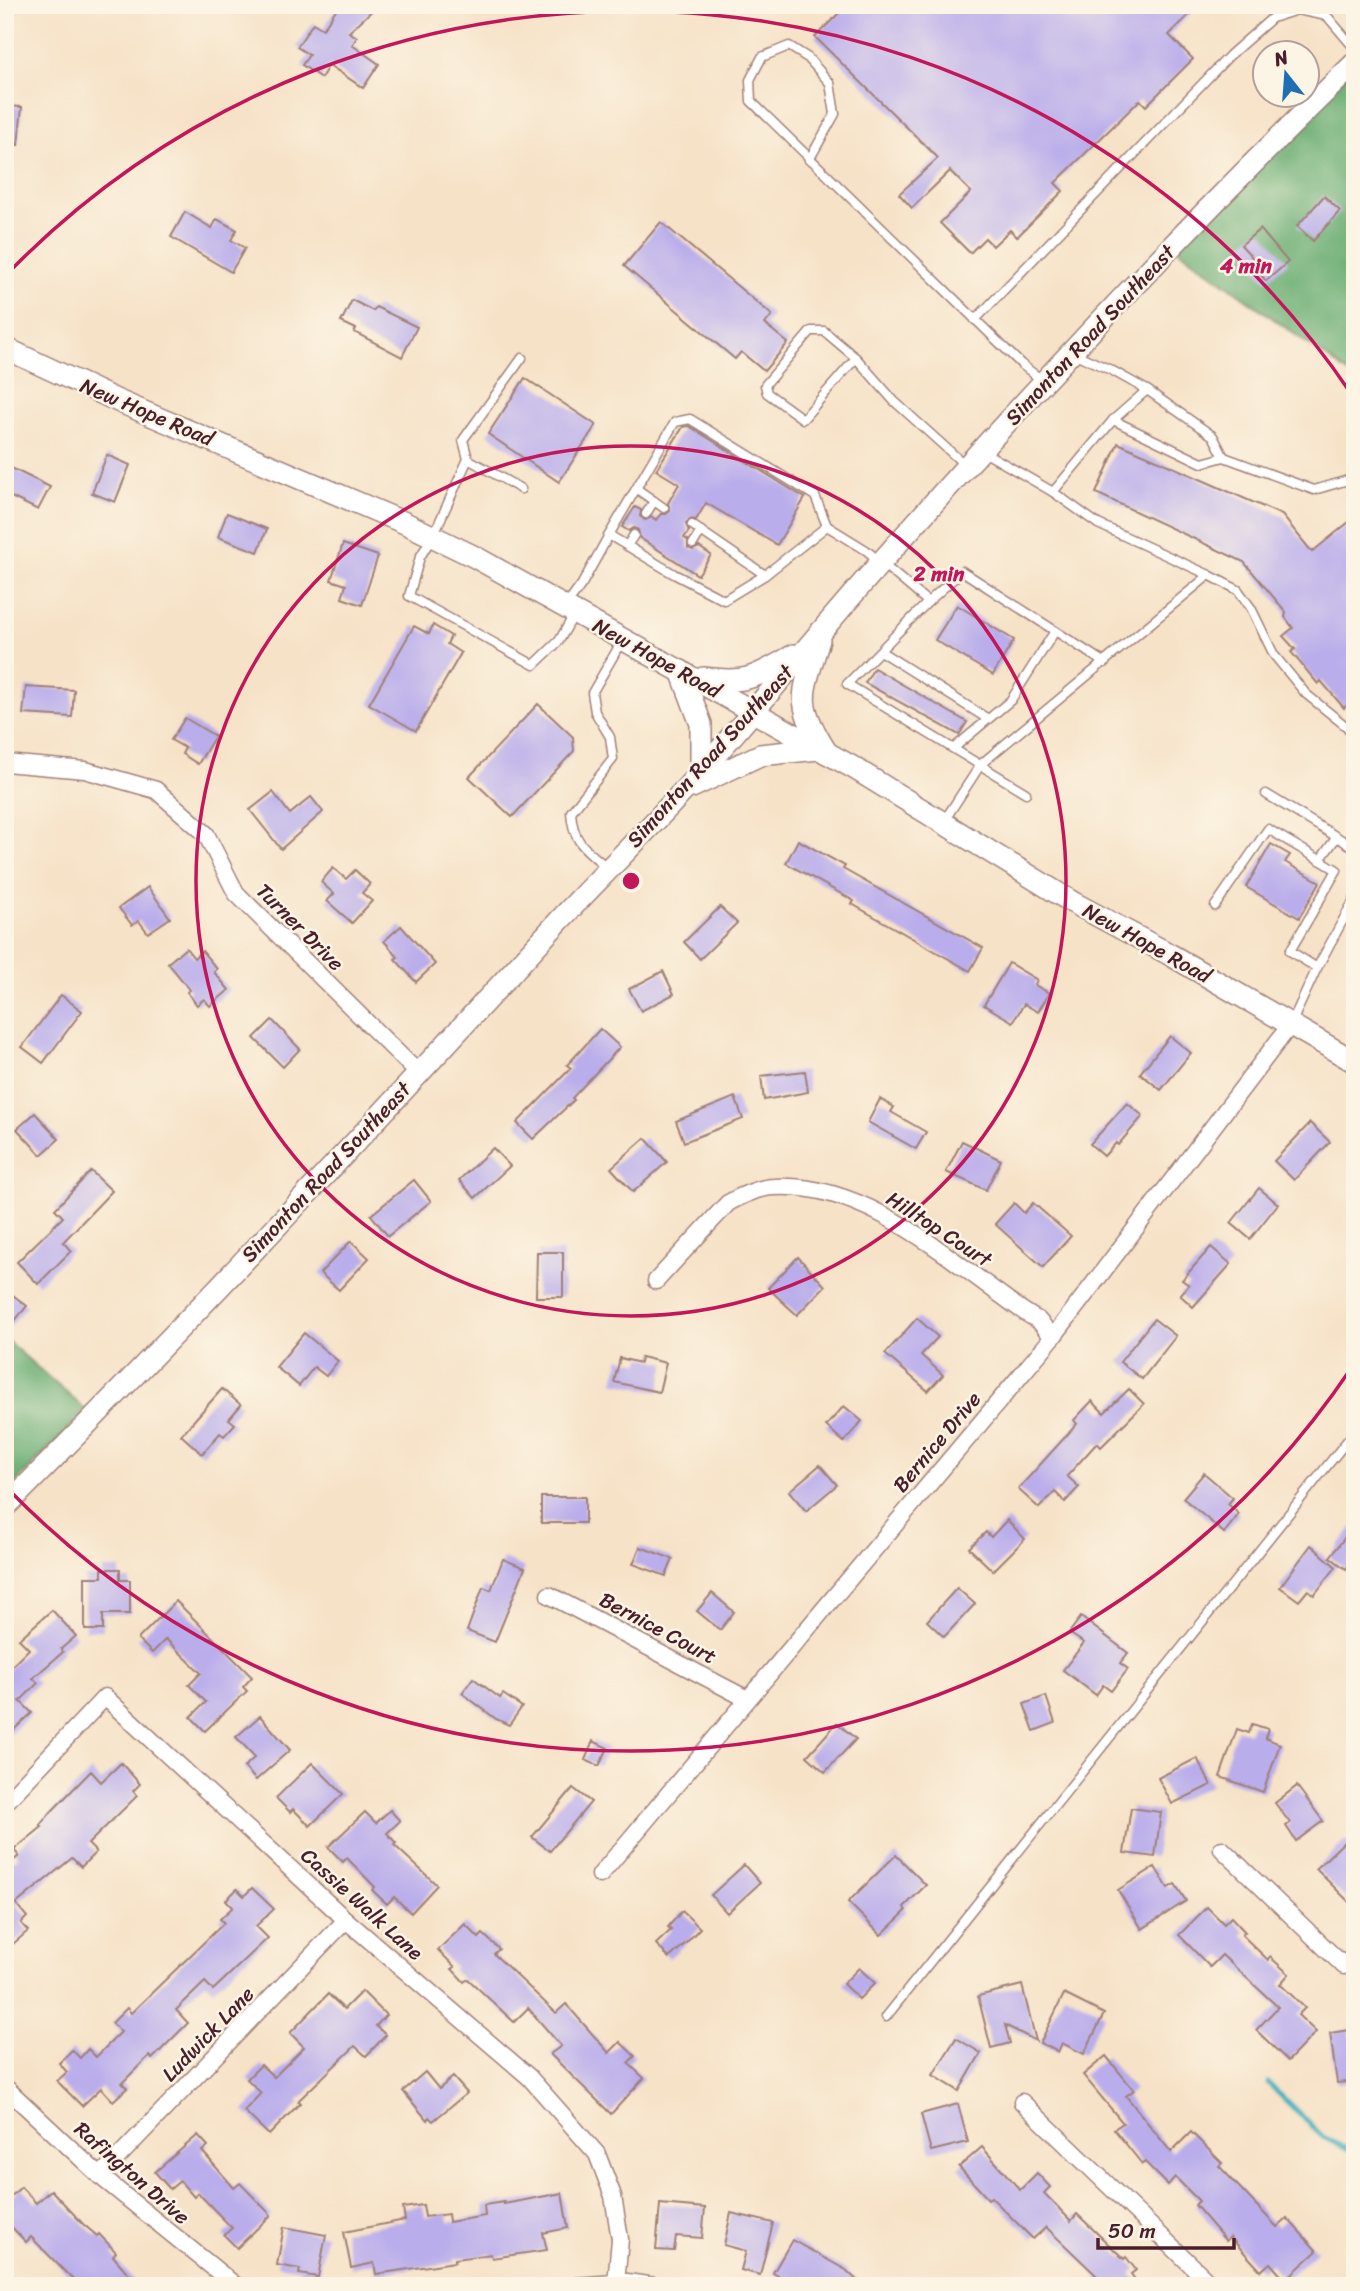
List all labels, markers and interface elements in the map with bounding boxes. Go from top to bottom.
north arrow [1252,38,1322,108]
text: N [1269,40,1293,76]
street label: Simonton Road Southeast [995,234,1186,435]
text: 4 min [1219,247,1273,285]
street label: New Hope Road [74,367,222,458]
text: 2 min [913,555,965,593]
street label: New Hope Road [586,607,730,710]
street label: Simonton Road Southeast [617,654,804,857]
centre of rings [619,869,643,893]
street label: Turner Drive [246,873,354,981]
street label: New Hope Road [1076,892,1220,995]
street label: Simonton Road Southeast [231,1071,422,1272]
street label: Hilltop Court [878,1180,1001,1278]
street label: Bernice Drive [883,1382,991,1501]
street label: Bernice Court [592,1581,724,1675]
street label: Cassie Walk Lane [292,1838,432,1970]
street label: Ludwick Lane [152,1977,264,2091]
street label: Rafington Drive [65,2111,199,2235]
scale bar [1098,2207,1234,2251]
text: 50 m [1108,2212,1156,2250]

